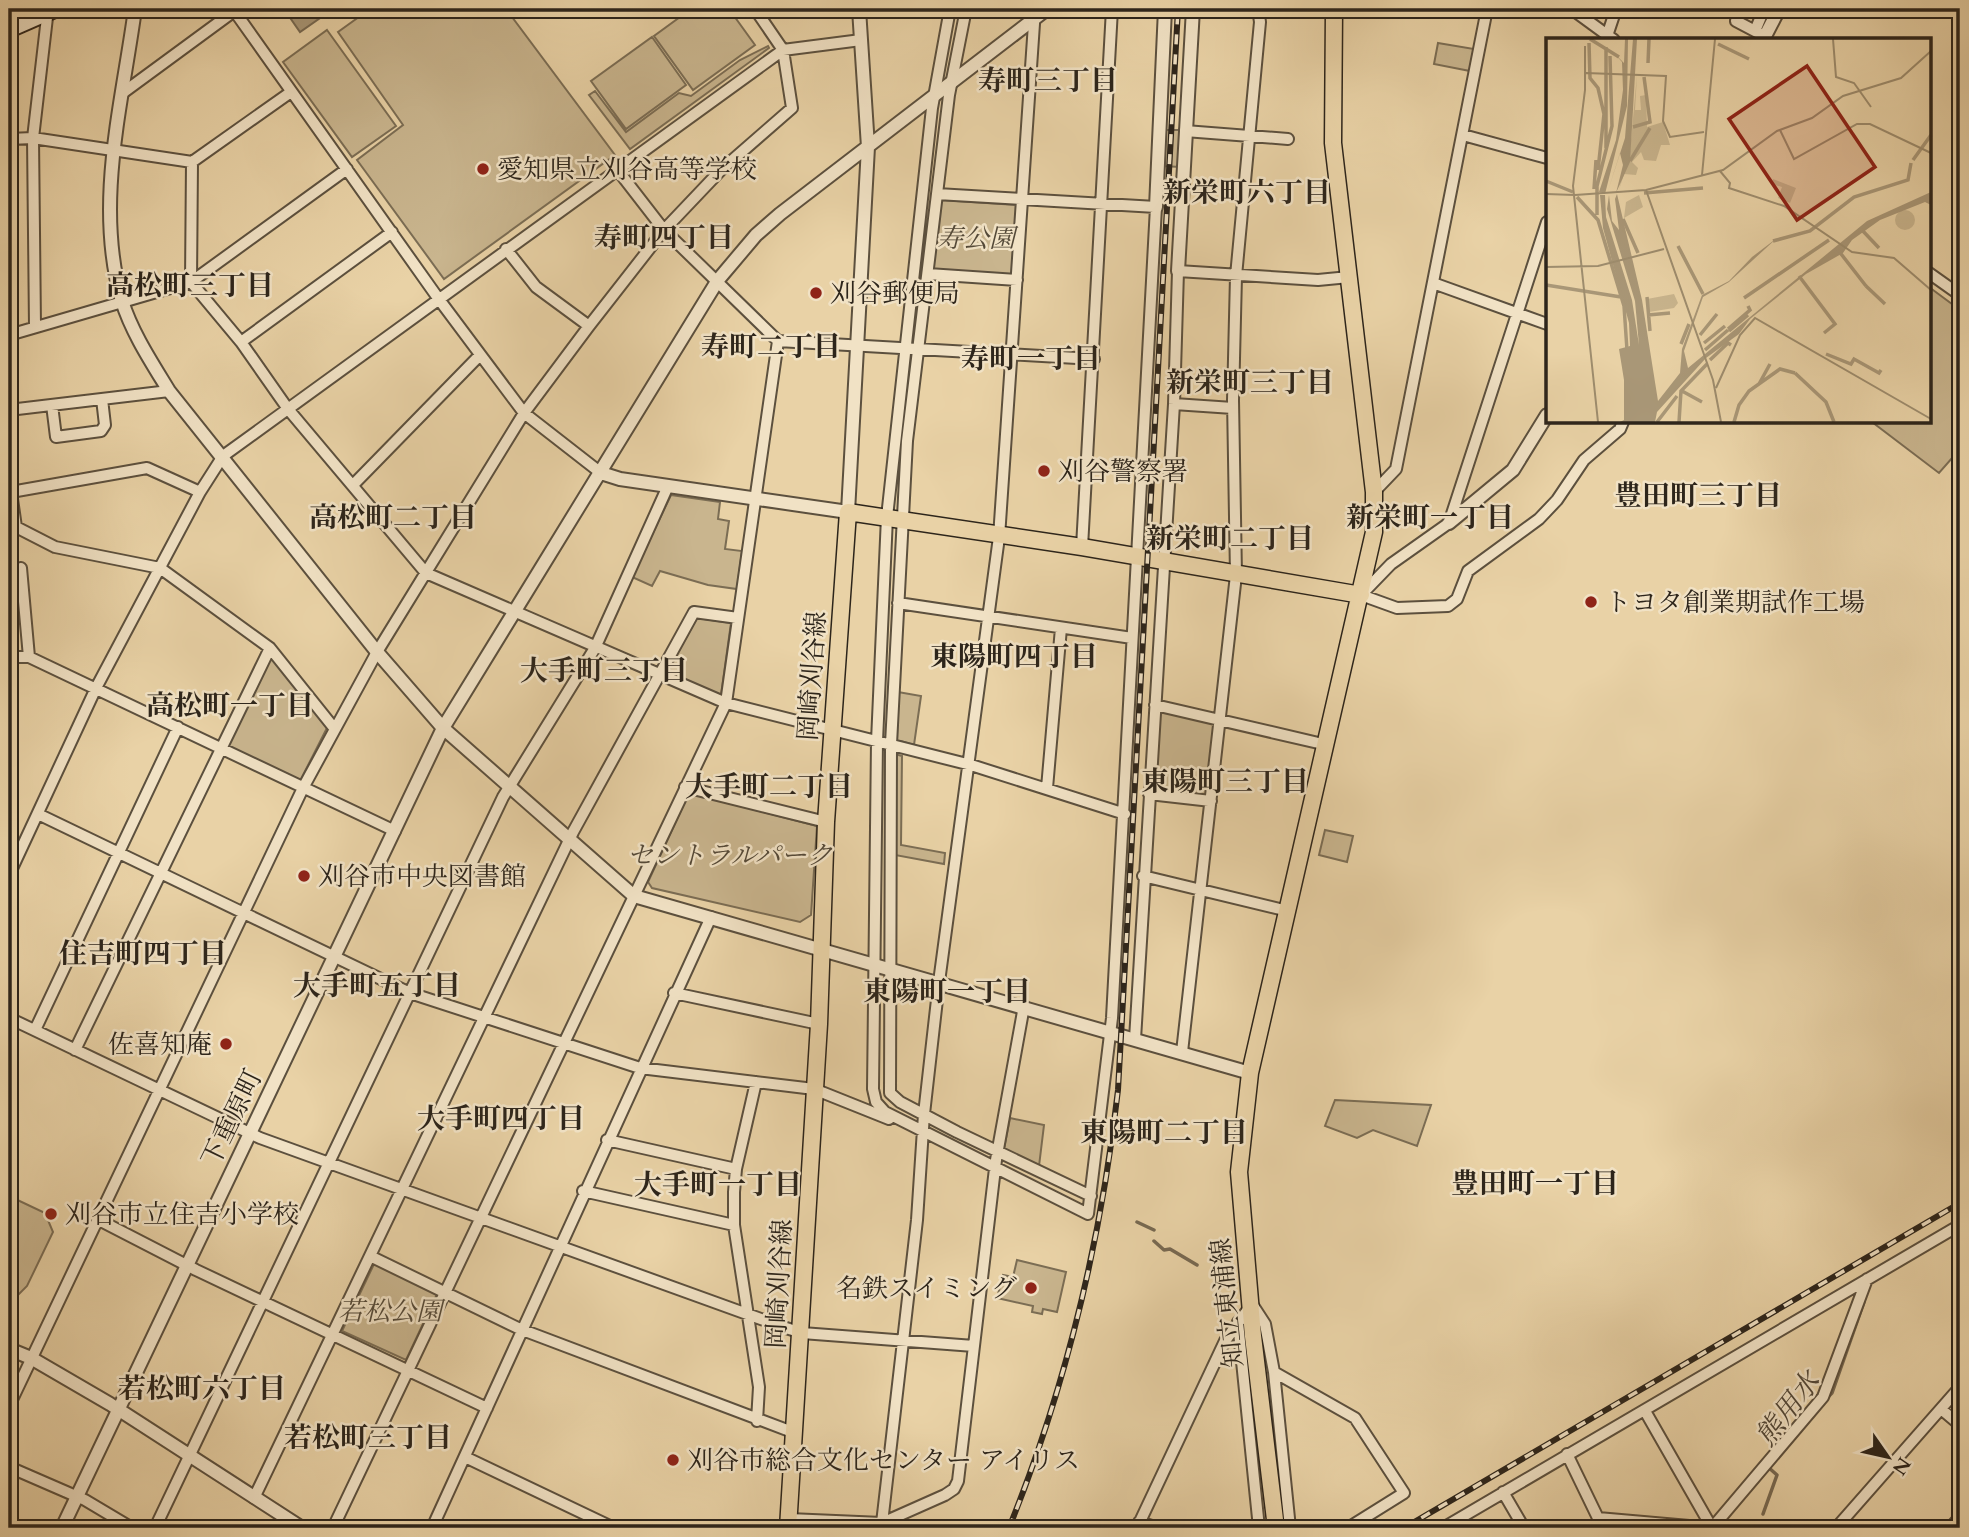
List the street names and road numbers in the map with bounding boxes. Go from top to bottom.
street label: 岡崎刈谷線 [790,610,834,742]
street label: 下重原町 [193,1064,271,1172]
street label: 岡崎刈谷線 [758,1218,800,1350]
street label: 知立東浦線 [1203,1237,1251,1369]

